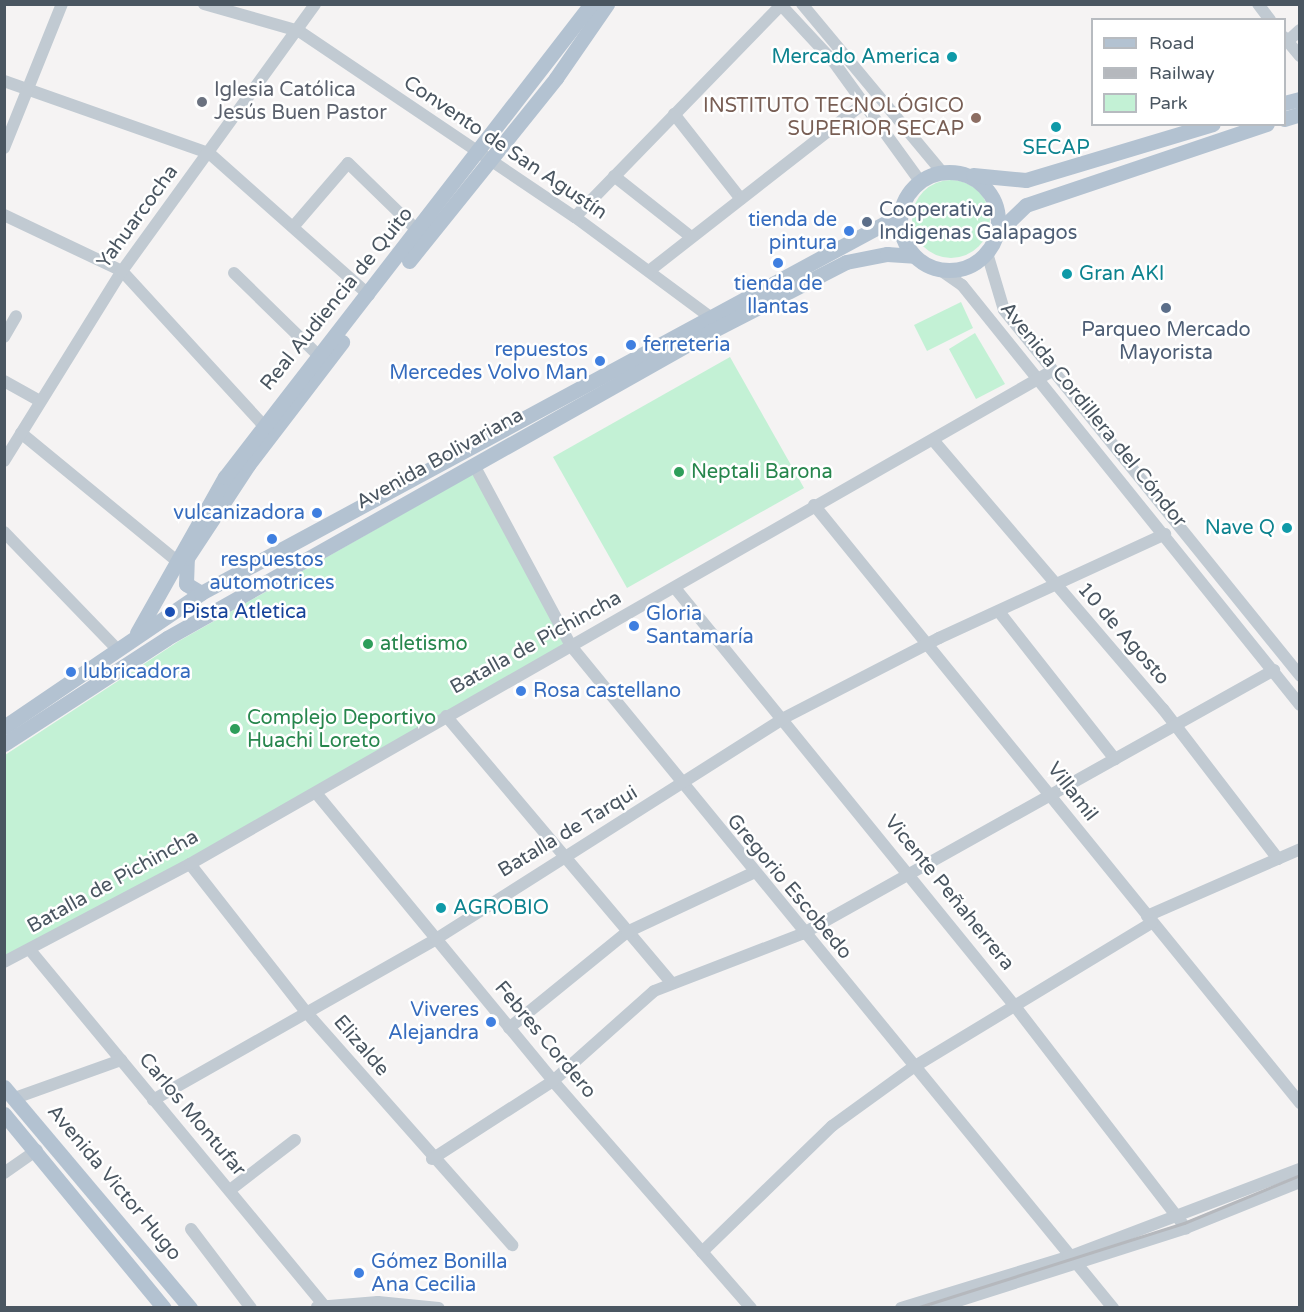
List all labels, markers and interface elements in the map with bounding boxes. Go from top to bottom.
legend [1091,18,1286,126]
text: Road [1149,32,1194,54]
place label: Mercado America [771,45,940,69]
marker: Mercado America [945,50,959,64]
text: Railway [1149,62,1215,84]
street label: Convento de San Agustín [399,71,611,225]
place label: Iglesia Católica Jesús Buen Pastor [214,78,387,125]
text: Park [1149,92,1187,114]
place label: INSTITUTO TECNOLÓGICO SUPERIOR SECAP [703,94,964,141]
marker: Iglesia Católica Jesús Buen Pastor [195,95,209,109]
marker: INSTITUTO TECNOLÓGICO SUPERIOR SECAP [969,111,983,125]
marker: SECAP [1049,120,1063,134]
place label: SECAP [1022,136,1090,160]
street label: Yahuarcocha [92,161,184,273]
place label: Cooperativa Indigenas Galapagos [879,198,1077,245]
street label: Real Audiencia de Quito [256,202,418,396]
place label: tienda de pintura [748,208,837,255]
marker: Cooperativa Indigenas Galapagos [860,215,874,229]
marker: tienda de pintura [842,224,856,238]
marker: tienda de llantas [771,256,785,270]
place label: Gran AKI [1079,262,1164,286]
marker: Gran AKI [1060,267,1074,281]
place label: tienda de llantas [733,272,823,319]
street label: Avenida Cordillera del Cóndor [995,298,1191,532]
marker: Parqueo Mercado Mayorista [1159,301,1173,315]
place label: Parqueo Mercado Mayorista [1081,318,1251,365]
place label: ferreteria [643,333,730,357]
place label: repuestos Mercedes Volvo Man [389,338,588,385]
marker: ferreteria [624,338,638,352]
marker: repuestos Mercedes Volvo Man [593,354,607,368]
street label: Avenida Bolivariana [352,403,528,515]
place label: Neptali Barona [691,460,833,484]
marker: Neptali Barona [672,465,686,479]
place label: vulcanizadora [173,501,305,525]
marker: vulcanizadora [310,506,324,520]
place label: Nave Q [1205,516,1275,540]
marker: Nave Q [1280,521,1294,535]
marker: respuestos automotrices [265,532,279,546]
place label: respuestos automotrices [209,548,335,595]
street label: 10 de Agosto [1072,578,1174,690]
street label: Batalla de Pichincha [446,586,626,700]
place label: Pista Atletica [182,600,307,624]
place label: Gloria Santamaría [646,602,754,649]
marker: Pista Atletica [163,605,177,619]
marker: Gloria Santamaría [627,619,641,633]
place label: atletismo [380,632,468,656]
marker: atletismo [361,637,375,651]
place label: lubricadora [83,660,191,684]
marker: lubricadora [64,665,78,679]
place label: Rosa castellano [533,679,681,703]
marker: Rosa castellano [514,684,528,698]
place label: Complejo Deportivo Huachi Loreto [247,706,436,753]
marker: Complejo Deportivo Huachi Loreto [228,722,242,736]
street label: Villamil [1042,758,1102,826]
street label: Batalla de Tarqui [494,781,642,883]
street label: Gregorio Escobedo [721,809,857,965]
street label: Vicente Peñaherrera [879,810,1019,976]
street label: Batalla de Pichincha [23,825,203,939]
place label: AGROBIO [453,896,549,920]
marker: AGROBIO [434,901,448,915]
street label: Febres Cordero [489,977,601,1103]
place label: Viveres Alejandra [388,999,479,1046]
street label: Elizalde [328,1011,394,1081]
marker: Viveres Alejandra [484,1015,498,1029]
street label: Carlos Montufar [133,1048,251,1182]
street label: Avenida Victor Hugo [42,1100,186,1266]
place label: Gómez Bonilla Ana Cecilia [371,1250,507,1297]
marker: Gómez Bonilla Ana Cecilia [352,1266,366,1280]

